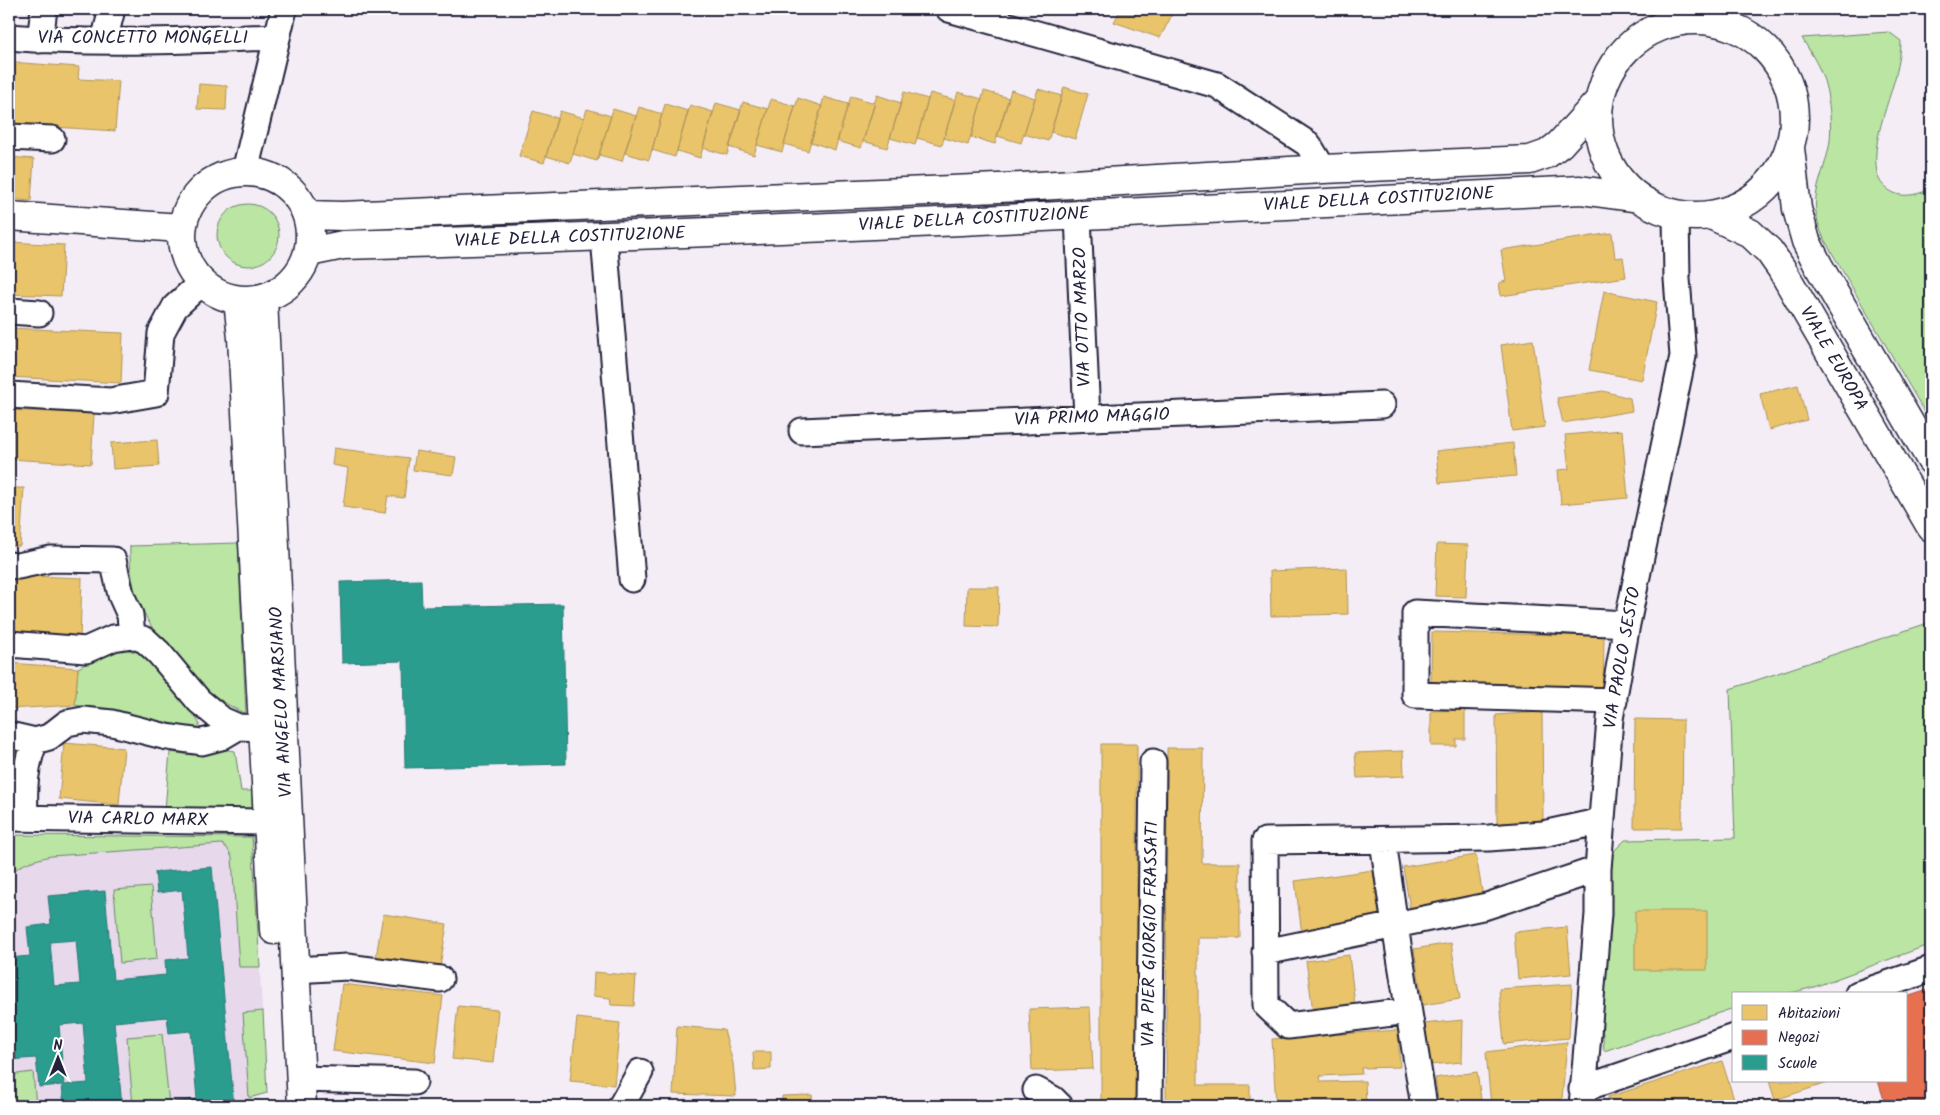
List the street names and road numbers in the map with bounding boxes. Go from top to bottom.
street label: VIA CONCETTO MONGELLI [38,24,248,53]
street label: VIALE DELLA COSTITUZIONE [1263,179,1496,221]
street label: VIALE DELLA COSTITUZIONE [858,199,1091,241]
street label: VIALE DELLA COSTITUZIONE [454,219,686,257]
street label: VIA OTTO MARZO [1066,247,1100,387]
street label: VIALE EUROPA [1791,301,1875,417]
street label: VIA PRIMO MAGGIO [1014,401,1170,435]
street label: VIA PAOLO SESTO [1596,585,1650,731]
street label: VIA ANGELO MARSIANO [263,606,301,798]
street label: VIA CARLO MARX [67,804,209,836]
street label: VIA PIER GIORGIO FRASSATI [1135,821,1167,1047]

